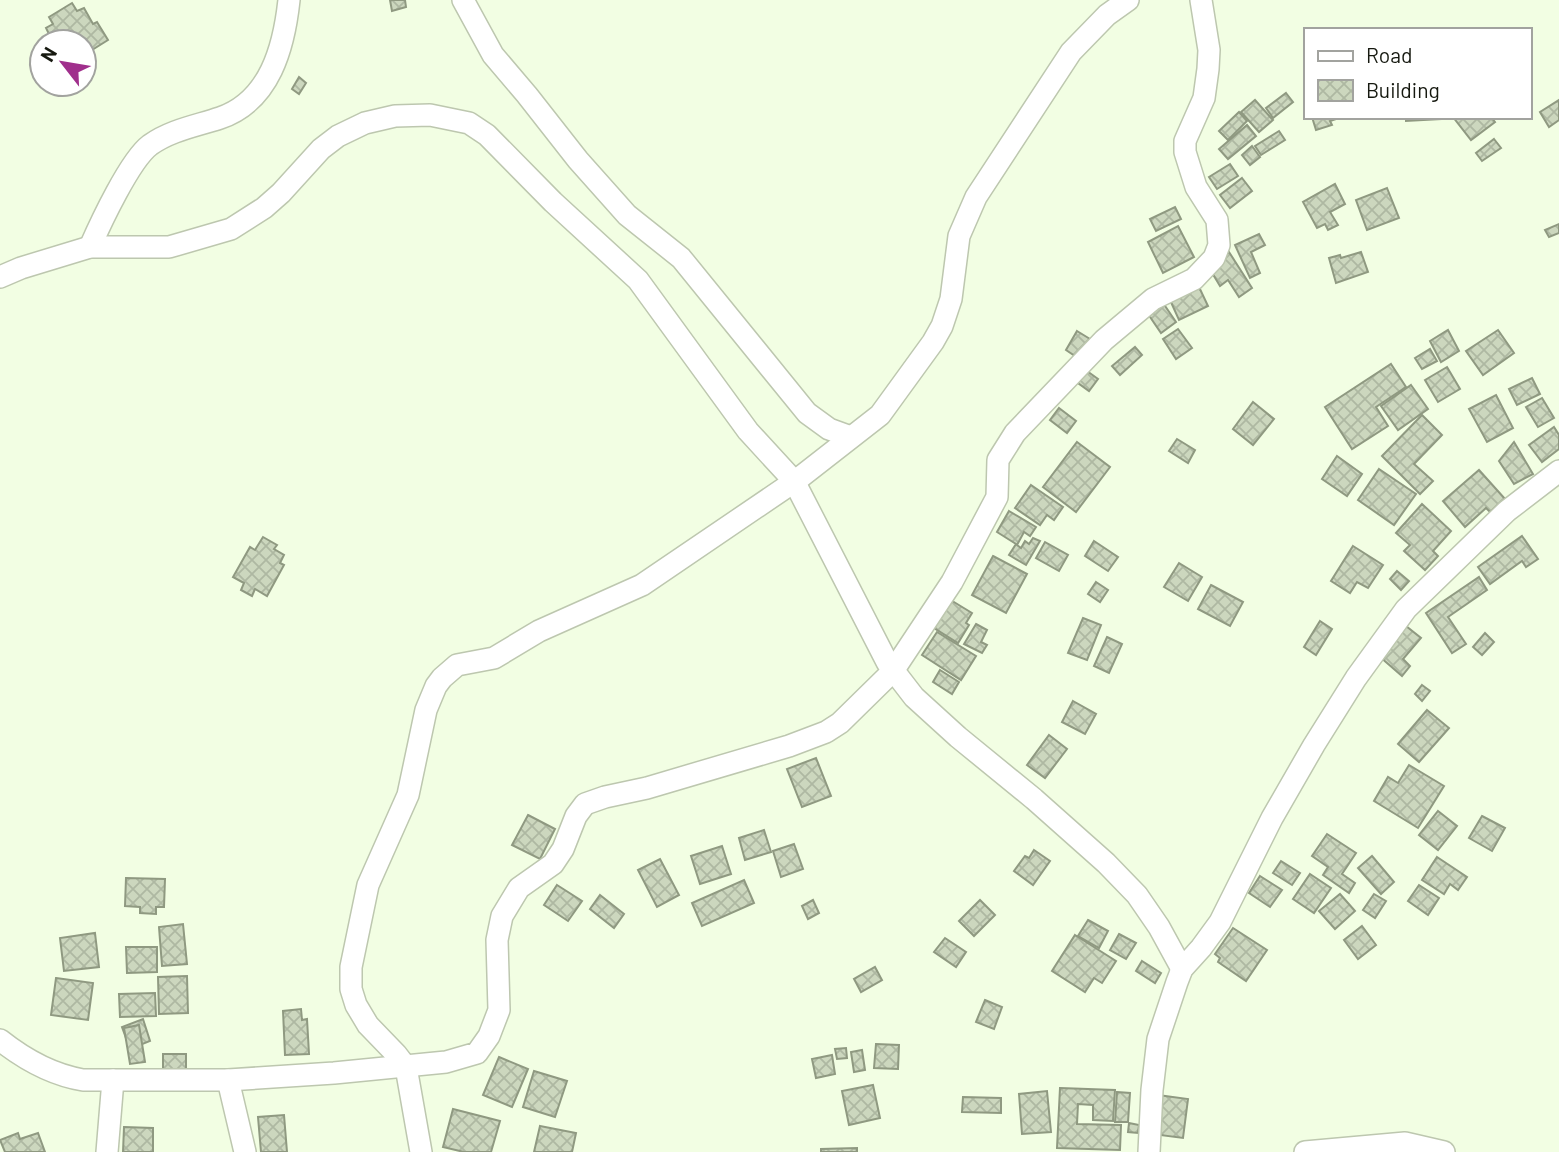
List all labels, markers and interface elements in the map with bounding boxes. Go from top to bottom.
north arrow [28,28,98,98]
legend [1304,28,1531,119]
text: Road [1366,42,1412,67]
text: N [35,43,61,65]
text: Building [1366,77,1440,102]

